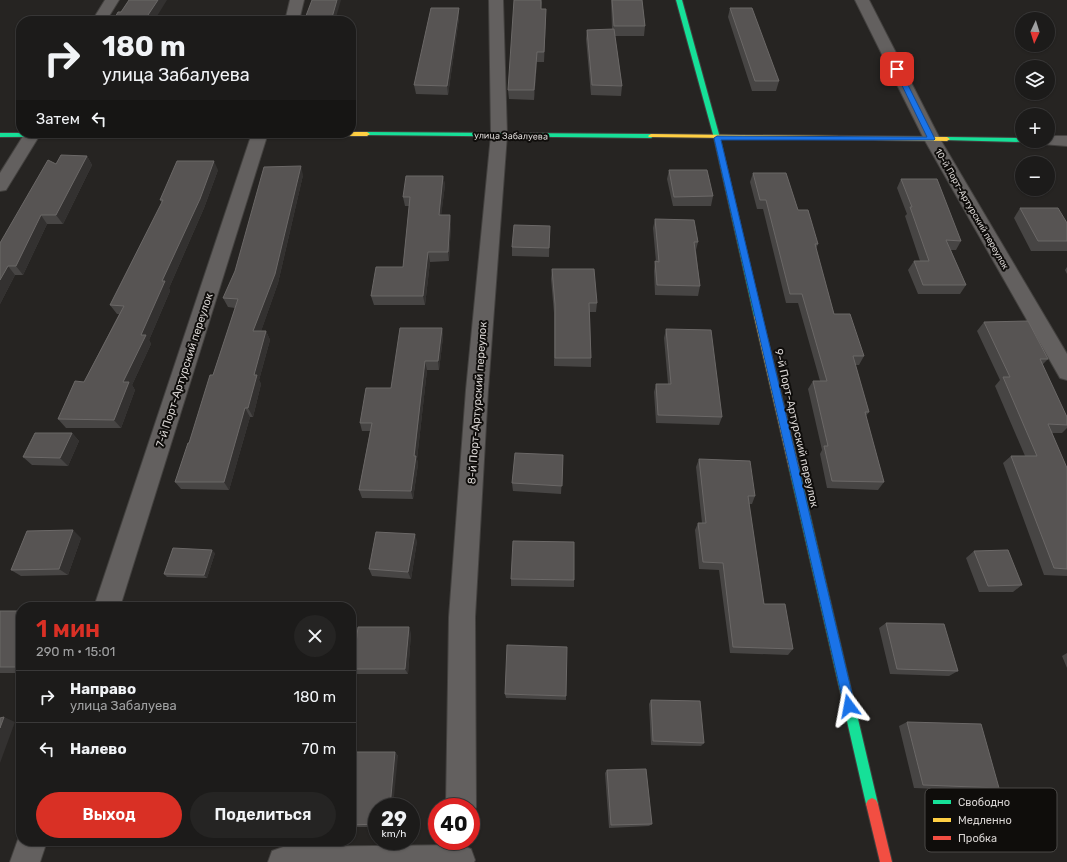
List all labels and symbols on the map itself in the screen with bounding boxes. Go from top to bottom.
north arrow [1015,12,1055,52]
pin [880,52,914,86]
street label: улица Забалуева [474,130,548,142]
street label: 10-й Порт-Артурский переулок [933,147,1011,271]
street label: 7-й Порт-Артурский переулок [153,291,216,449]
street label: 8-й Порт-Артурский переулок [465,321,490,485]
street label: 9-й Порт-Артурский переулок [772,348,821,509]
position arrow [828,685,870,727]
legend [925,788,1057,852]
text: Свободно [958,796,1010,809]
speed limit sign: 40 [428,798,480,850]
text: Медленно [958,814,1012,827]
text: Пробка [958,832,997,845]

